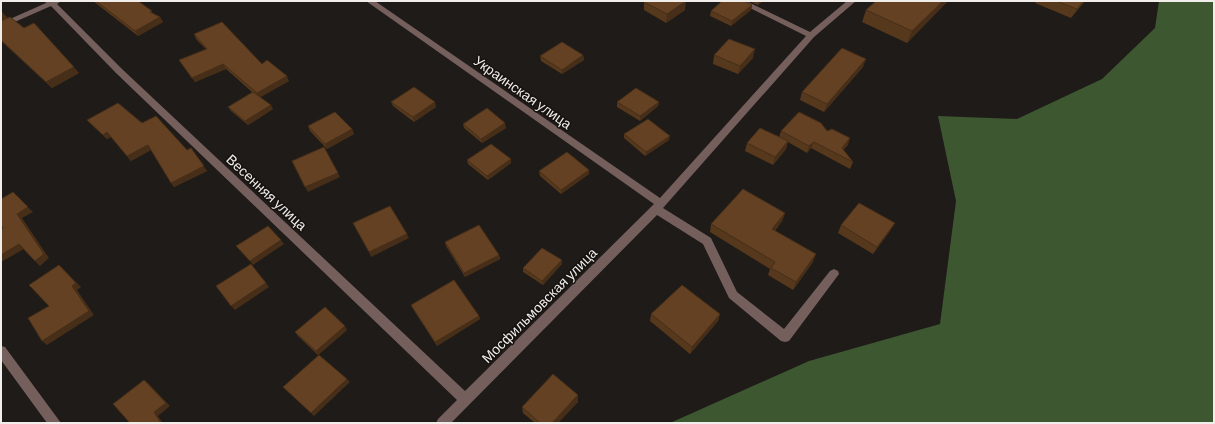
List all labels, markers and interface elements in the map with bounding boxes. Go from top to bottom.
street label: Украинская улица [471,52,575,132]
street label: Весенняя улица [223,150,311,234]
street label: Мосфильмовская улица [478,244,600,366]

